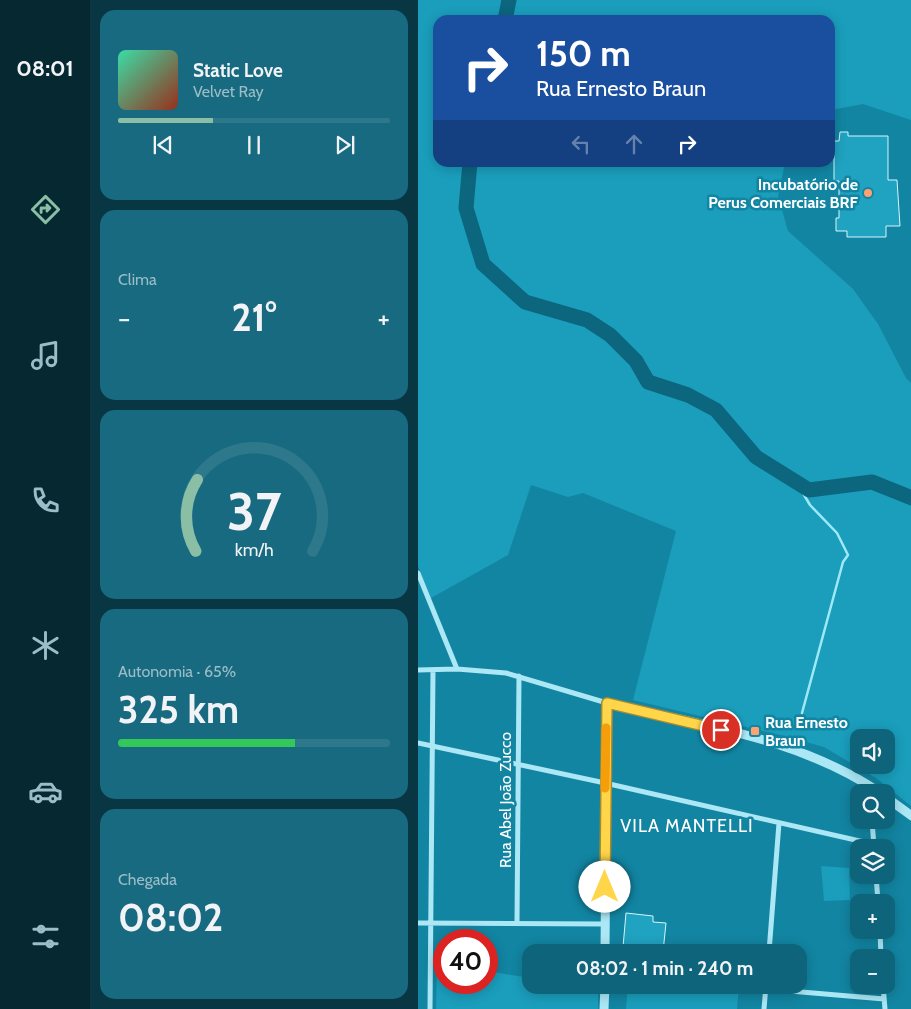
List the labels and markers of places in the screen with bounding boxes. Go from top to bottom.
place label: Incubatório de Perus Comerciais BRF [708,175,859,212]
marker: Incubatório de Perus Comerciais BRF [862,187,874,199]
pin [700,709,742,751]
place label: Rua Ernesto Braun [765,713,848,750]
marker: Rua Ernesto Braun [749,725,761,737]

